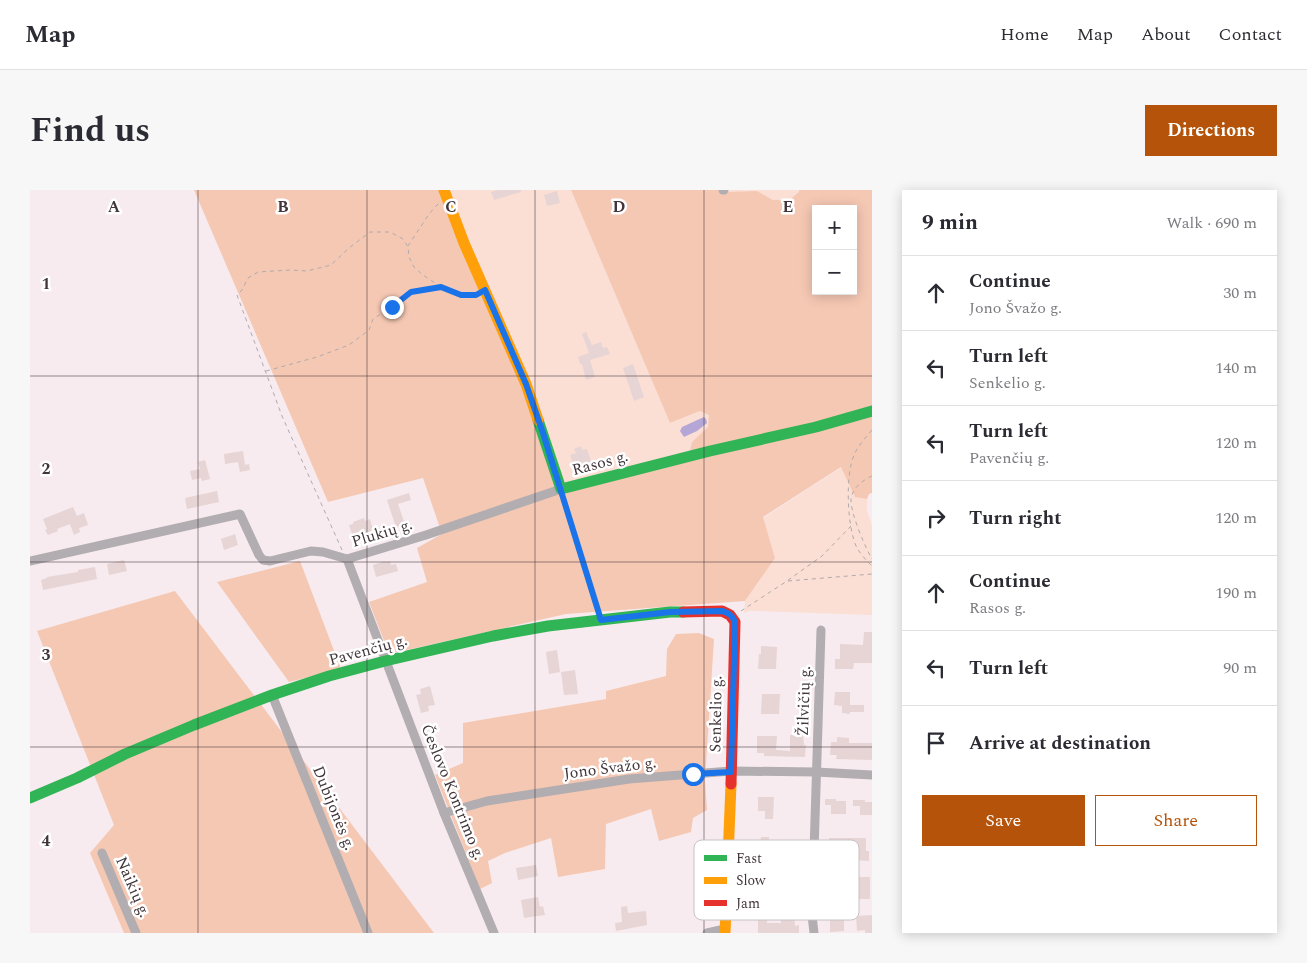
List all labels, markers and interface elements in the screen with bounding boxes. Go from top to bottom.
text: Map [25,17,75,53]
text: Home [1000,21,1049,48]
text: Map [1077,21,1113,48]
text: About [1141,21,1191,48]
text: Contact [1219,21,1282,48]
text: Find us [30,104,150,157]
button: Directions [1145,105,1277,156]
text: A [108,195,121,219]
text: B [277,195,289,219]
text: C [445,195,457,219]
text: D [613,195,626,219]
text: E [783,195,793,219]
map controls [812,205,857,295]
button: + [812,205,857,250]
text: 9 min [922,207,978,239]
text: Walk · 690 m [1166,211,1257,235]
button: − [812,250,857,295]
text: Continue [969,267,1051,296]
text: 1 [42,272,50,296]
icon: ahead [922,279,950,307]
text: 30 m [1223,281,1257,305]
route end [381,296,404,319]
text: Jono Švažo g. [969,296,1062,320]
text: Turn left [969,342,1048,371]
icon: left [922,354,950,382]
text: 140 m [1215,356,1257,380]
text: Senkelio g. [969,371,1046,395]
text: Turn left [969,417,1048,446]
icon: left [922,429,950,457]
text: 120 m [1215,431,1257,455]
street label: Rasos g. [569,444,631,482]
text: Pavenčių g. [969,446,1049,470]
text: 2 [42,457,51,481]
icon: right [922,504,950,532]
text: Turn right [969,504,1062,533]
text: 120 m [1215,506,1257,530]
street label: Plukių g. [349,512,415,554]
text: Continue [969,567,1051,596]
icon: ahead [922,579,950,607]
text: 190 m [1215,581,1257,605]
text: Rasos g. [969,596,1026,620]
street label: Pavenčių g. [326,628,410,672]
text: 3 [42,643,51,667]
icon: left [922,654,950,682]
text: Turn left [969,654,1048,683]
text: 90 m [1223,656,1257,680]
street label: Žilvičių g. [791,665,817,737]
street label: Senkelio g. [703,675,729,753]
street label: Česlovo Kontrimo g. [415,720,491,864]
icon: arrive [922,729,950,757]
text: Arrive at destination [969,729,1151,758]
street label: Jono Švažo g. [562,750,658,786]
street label: Dubijonės g. [306,762,362,854]
route start [682,763,705,786]
button: Save [922,795,1085,846]
button: Share [1095,795,1257,846]
text: 4 [42,829,51,853]
legend [694,840,859,920]
text: Fast [736,848,762,869]
street label: Naikių g. [109,853,157,921]
text: Slow [736,870,766,891]
text: Jam [736,893,760,914]

